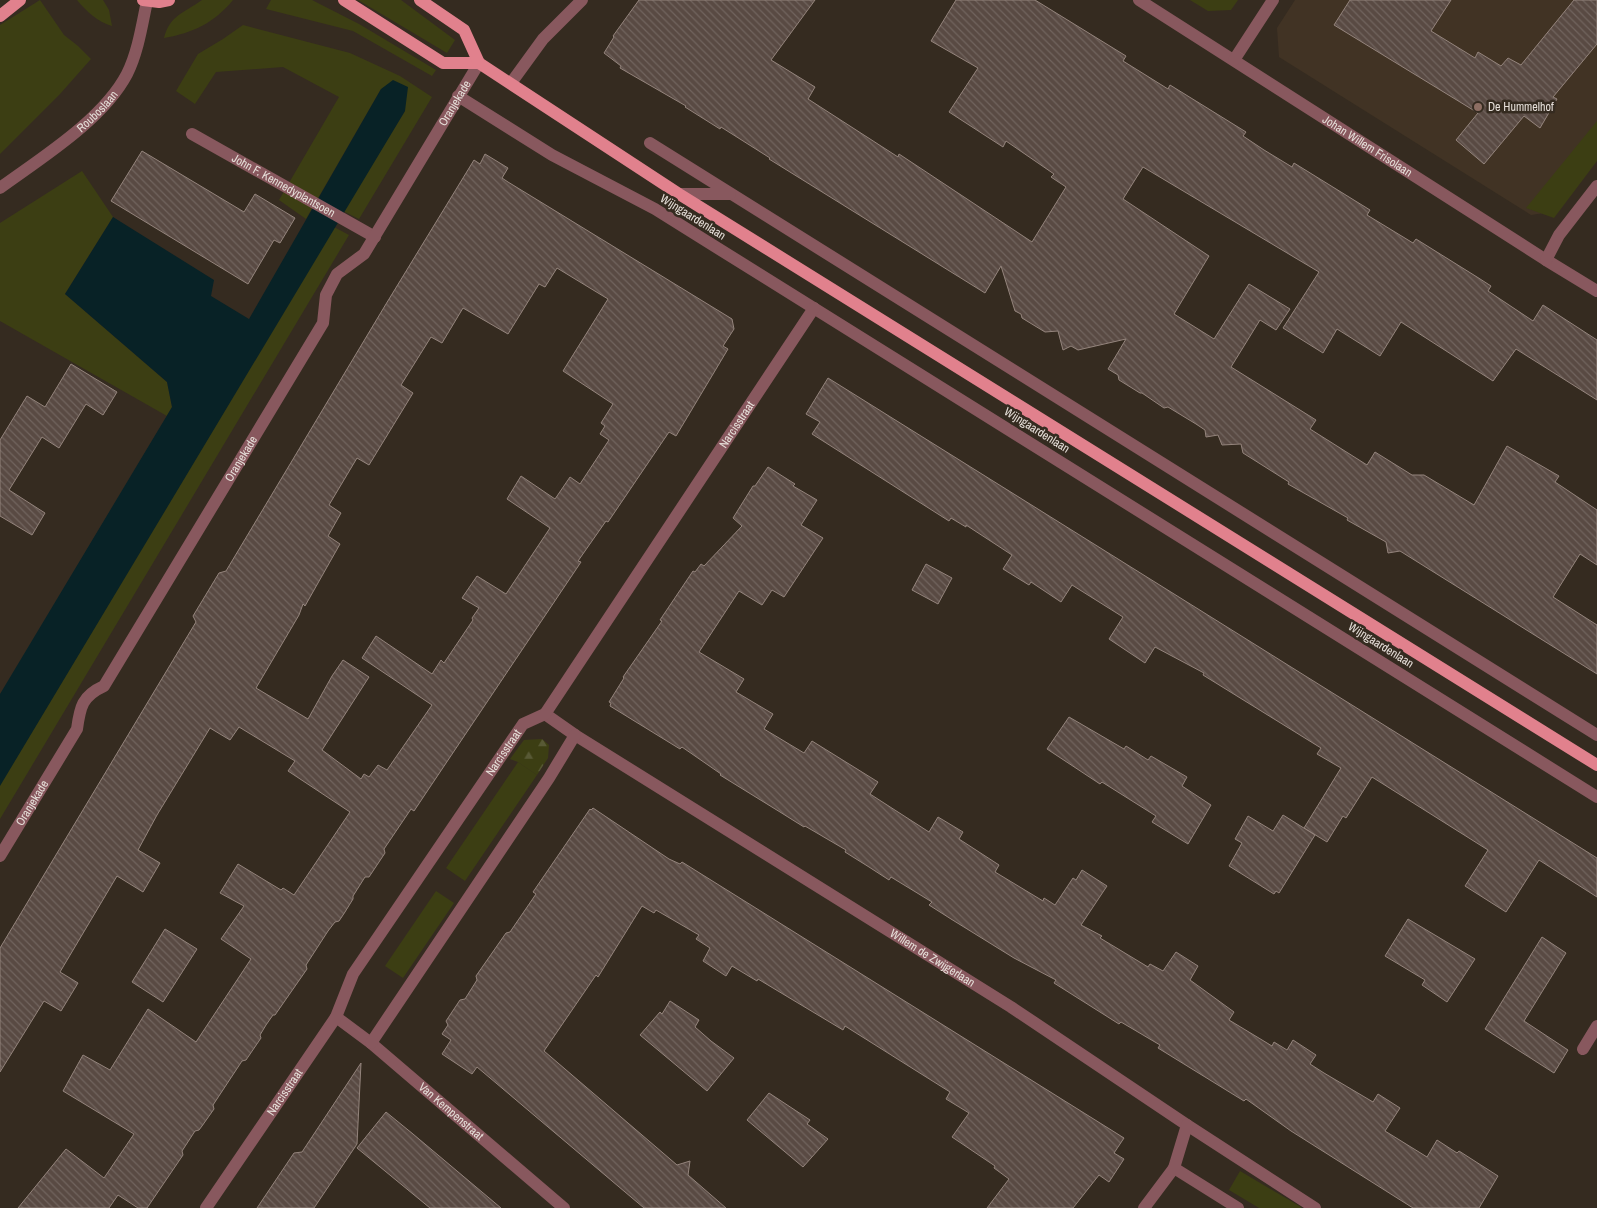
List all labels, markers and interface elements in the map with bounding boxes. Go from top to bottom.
street label: Oranjekade [435,77,475,129]
street label: Rouboslaan [73,87,122,136]
place label: De Hummelhof [1488,99,1554,115]
marker: De Hummelhof [1472,101,1484,113]
street label: Johan Willem Frisolaan [1319,111,1415,181]
street label: John F. Kennedyplantsoen [229,150,338,221]
street label: Wijngaardenlaan [657,191,729,243]
street label: Narcisstraat [715,398,758,451]
street label: Wijngaardenlaan [1001,404,1073,456]
street label: Oranjekade [221,433,261,485]
street label: Wijngaardenlaan [1345,619,1417,671]
street label: Narcisstraat [482,726,525,779]
street label: Oranjekade [12,777,52,829]
street label: Willem de Zwijgerlaan [887,925,978,991]
street label: Narcisstraat [263,1066,306,1119]
street label: Van Kempenstraat [415,1079,487,1144]

